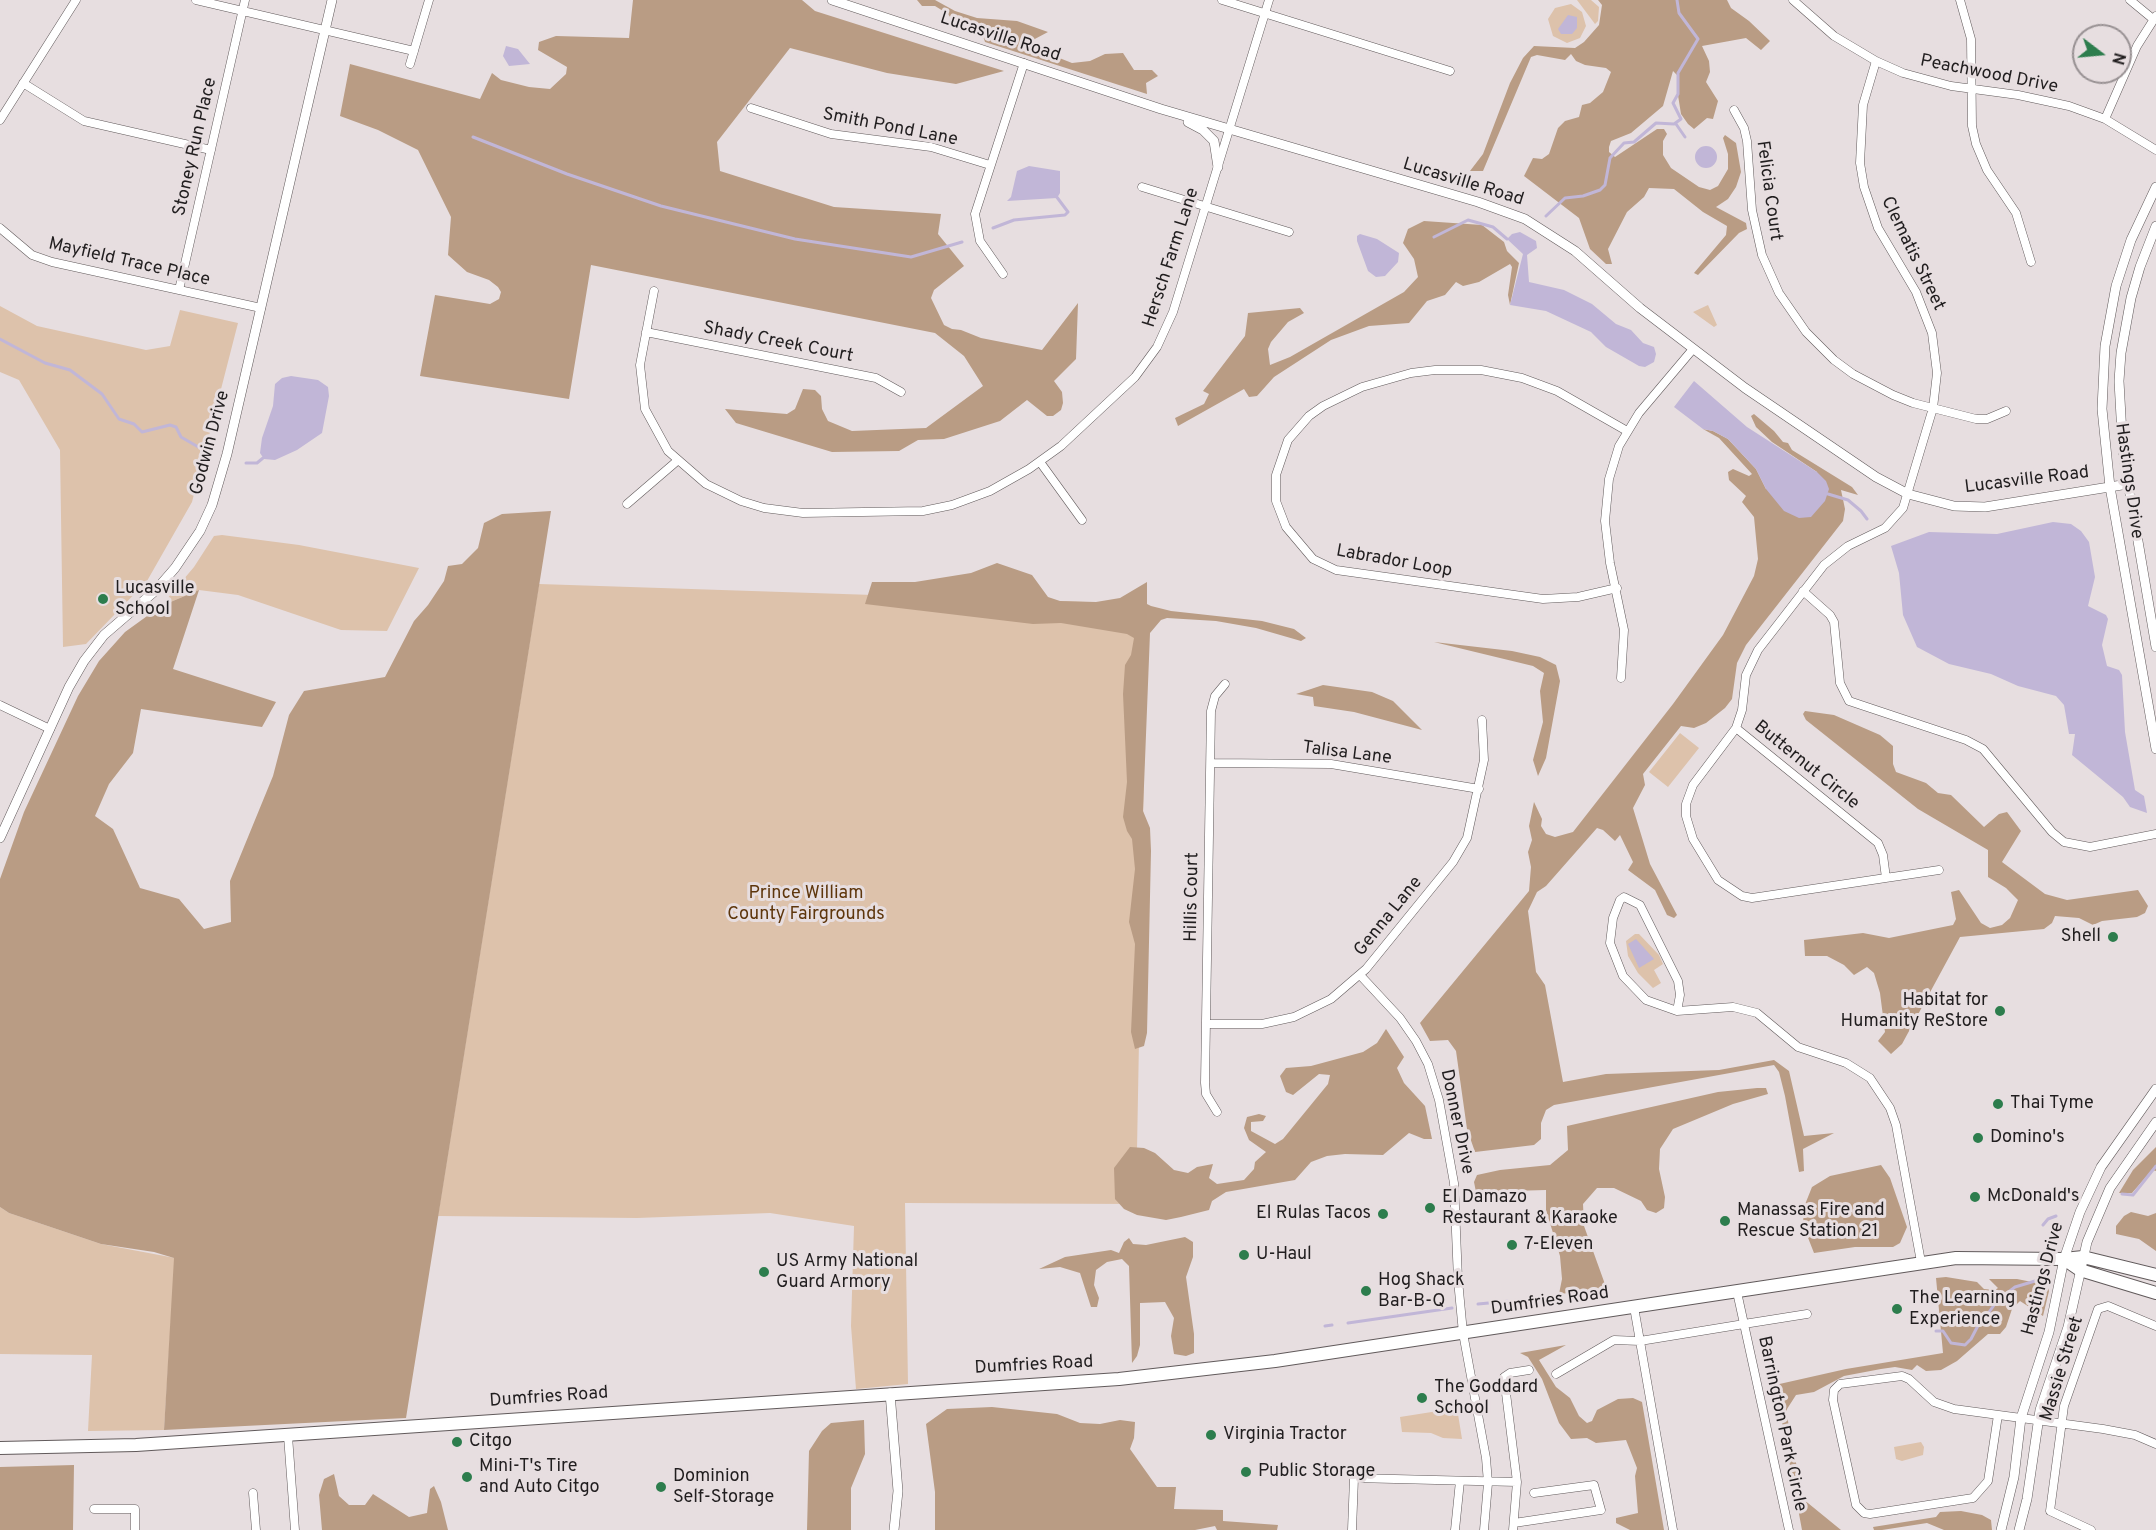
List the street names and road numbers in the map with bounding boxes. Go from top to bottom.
street label: Lucasville Road [937,8,1063,68]
street label: Peachwood Drive [1918,51,2060,99]
street label: Stoney Run Place [170,76,222,218]
street label: Smith Pond Lane [821,104,959,152]
street label: Felicia Court [1750,139,1786,243]
street label: Lucasville Road [1400,154,1526,212]
street label: Hersch Farm Lane [1139,185,1205,331]
street label: Clematis Street [1875,194,1949,314]
street label: Mayfield Trace Place [46,234,212,292]
street label: Shady Creek Court [701,318,855,368]
street label: Godwin Drive [187,388,235,498]
street label: Hastings Drive [2109,422,2147,540]
street label: Lucasville Road [1963,463,2091,499]
street label: Labrador Loop [1334,541,1454,583]
street label: Butternut Circle [1749,717,1863,815]
street label: Talisa Lane [1301,738,1393,770]
street label: Hillis Court [1181,852,1205,942]
street label: Genna Lane [1350,873,1428,961]
street label: Donner Drive [1434,1068,1478,1176]
street label: Hastings Drive [2018,1220,2070,1338]
street label: Dumfries Road [1490,1283,1610,1321]
street label: Massie Street [2037,1314,2089,1424]
street label: Barrington Park Circle [1752,1334,1810,1514]
street label: Dumfries Road [974,1352,1094,1380]
street label: Dumfries Road [489,1383,609,1413]

